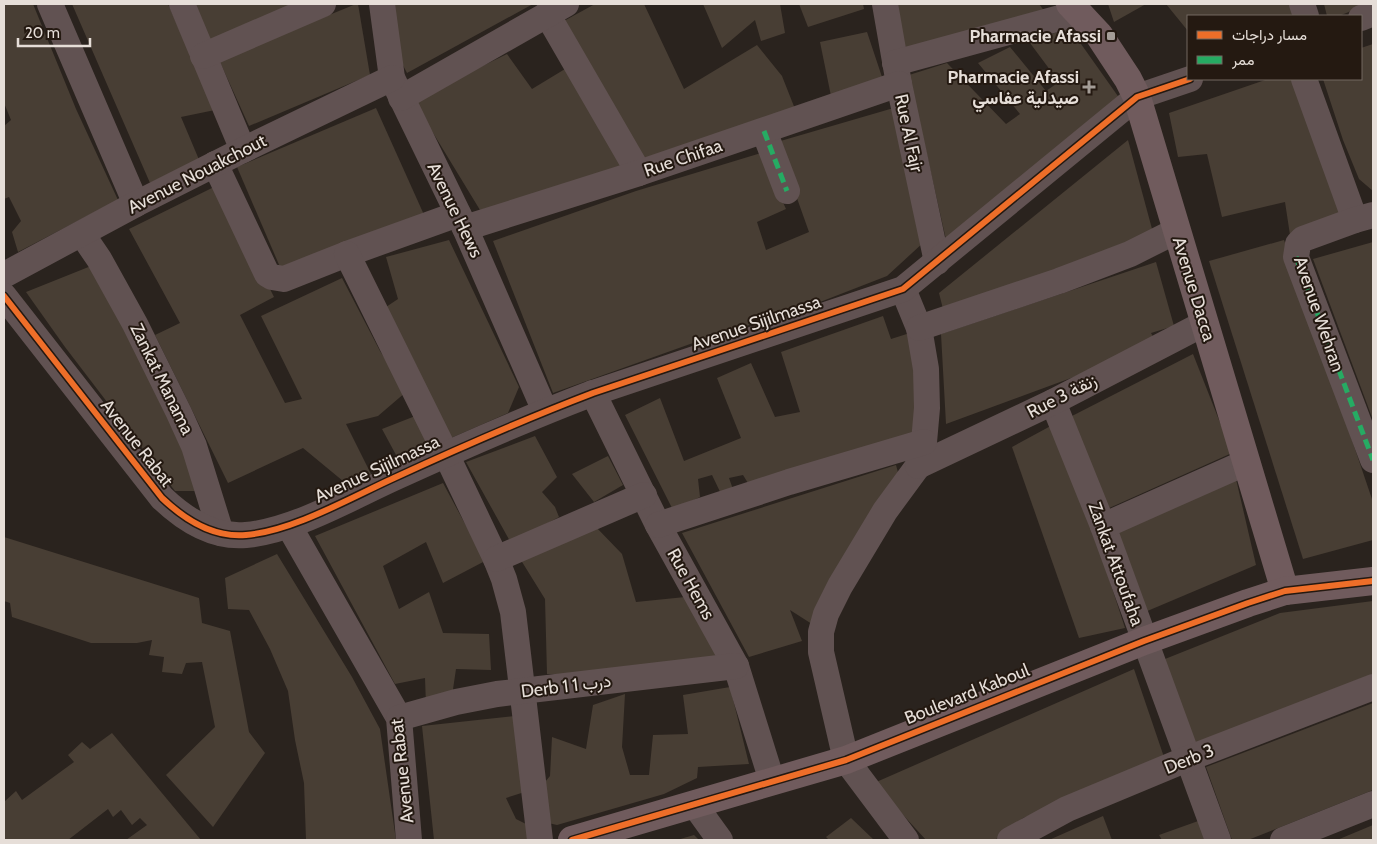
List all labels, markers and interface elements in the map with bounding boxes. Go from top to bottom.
scale bar [18,15,90,47]
legend [1187,15,1362,80]
text: 20 m [25,24,60,42]
place label: Pharmacie Afassi [970,25,1101,47]
text: مسار دراجات [1232,26,1307,44]
marker: Pharmacie Afassi [1105,30,1117,42]
text: ممر [1231,51,1254,69]
place label: Pharmacie Afassi صيدلية عفاسي [948,66,1079,113]
marker: Pharmacie Afassi صيدلية عفاسي [1083,81,1095,93]
street label: Rue Al Fajr [890,92,928,174]
street label: Avenue Nouakchout [124,130,270,218]
street label: Rue Chifaa [641,134,725,182]
street label: Avenue Hews [422,159,488,261]
street label: Avenue Dacca [1168,234,1220,344]
street label: Avenue Wehran [1289,253,1349,375]
street label: Avenue Sijilmassa [689,290,824,355]
street label: Zankat Manama [126,320,199,439]
street label: Rue 3 زنقة [1023,369,1101,423]
street label: Avenue Rabat [96,395,178,491]
street label: Avenue Sijilmassa [311,430,443,508]
street label: Zankat Attoufaha [1083,499,1149,629]
street label: Rue Hems [662,544,720,624]
street label: Boulevard Kaboul [901,659,1033,729]
street label: Derb 1 درب 1 [520,670,612,702]
street label: Avenue Rabat [386,718,418,824]
street label: Derb 3 [1161,739,1217,779]

